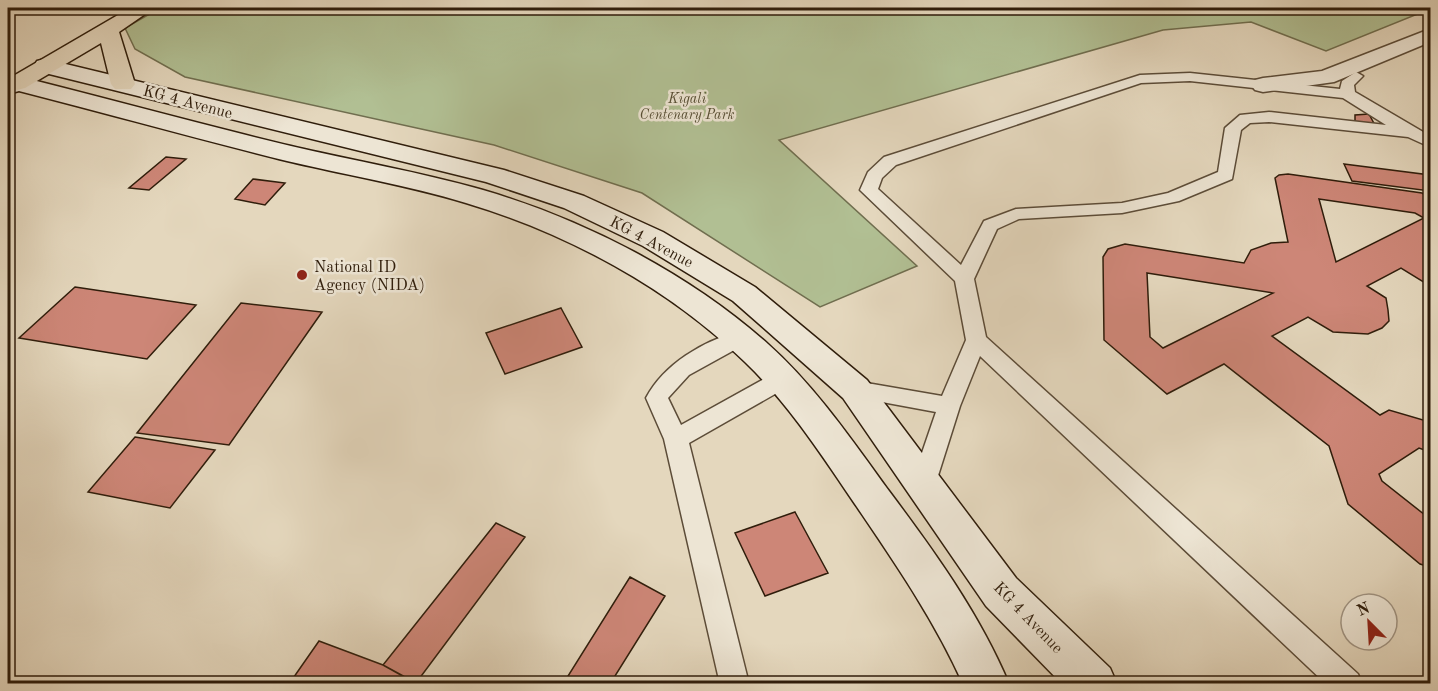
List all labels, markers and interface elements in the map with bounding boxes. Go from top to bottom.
street label: KG 4 Avenue [141,83,234,123]
park label: Kigali Centenary Park [640,92,735,123]
street label: KG 4 Avenue [607,214,695,271]
place label: National ID Agency (NIDA) [314,260,425,294]
marker: National ID Agency (NIDA) [295,268,309,282]
street label: KG 4 Avenue [990,580,1065,657]
north arrow [1339,592,1399,652]
text: N [1355,600,1373,620]

